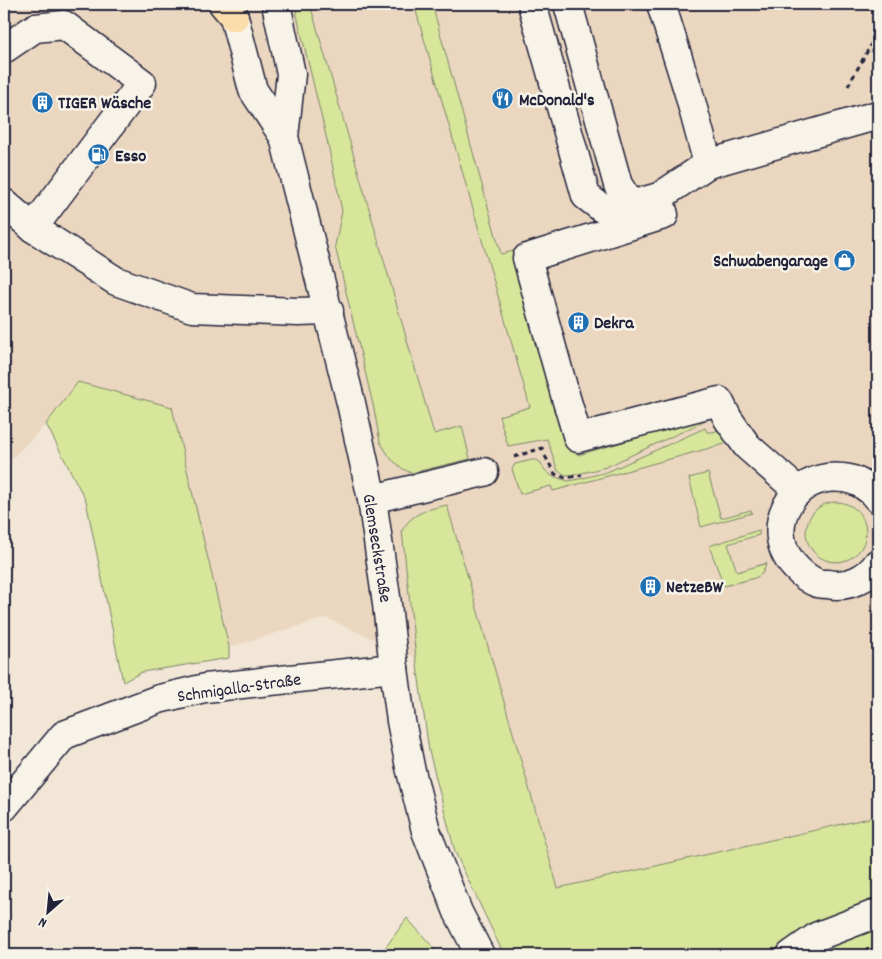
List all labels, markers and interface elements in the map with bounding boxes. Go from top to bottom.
restaurant icon: McDonald's [491,87,515,111]
place label: McDonald's [519,89,595,114]
building icon: TIGER Wäsche [30,90,54,114]
place label: TIGER Wäsche [58,92,151,117]
fuel station icon: Esso [87,143,111,167]
place label: Esso [115,145,146,170]
shop icon: Schwabengarage [832,248,856,272]
place label: Schwabengarage [713,250,828,275]
building icon: Dekra [566,310,590,334]
place label: Dekra [594,312,634,337]
street label: Glemseckstraße [355,492,396,605]
building icon: NetzeBW [638,574,662,598]
place label: NetzeBW [666,576,724,601]
street label: Schmigalla-Straße [176,668,303,711]
north arrow [22,886,72,936]
text: N [35,911,51,932]

